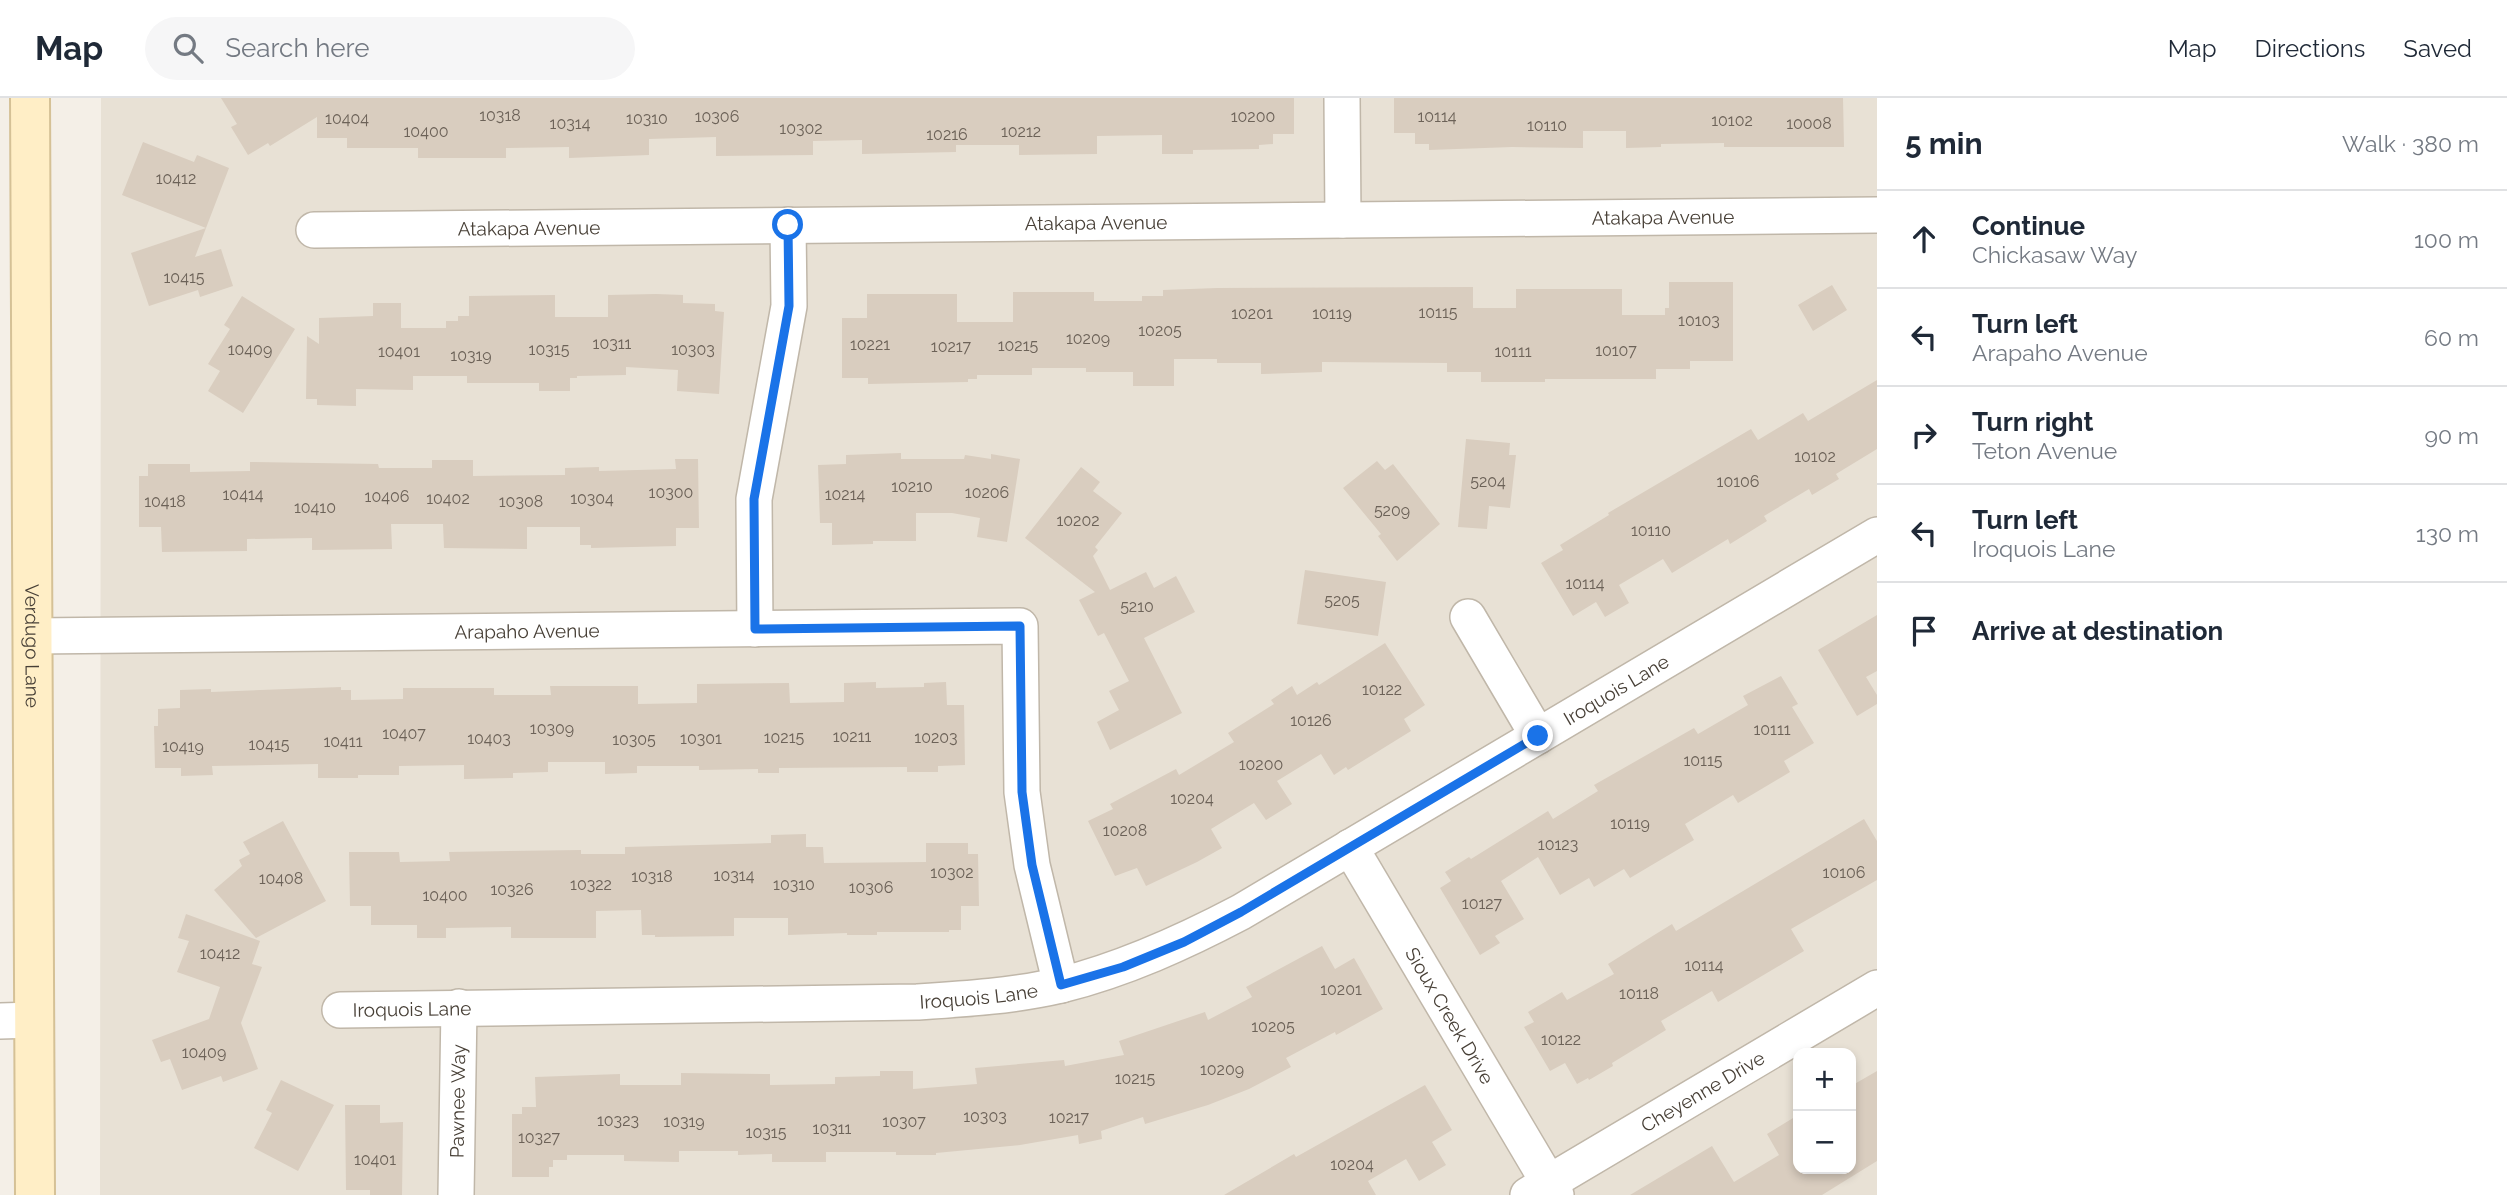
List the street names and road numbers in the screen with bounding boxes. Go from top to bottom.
street label: Atakapa Avenue [1592,205,1734,229]
street label: Atakapa Avenue [1025,211,1167,234]
street label: Atakapa Avenue [458,216,600,240]
street label: Verdugo Lane [21,584,44,708]
street label: Arapaho Avenue [454,619,600,643]
street label: Iroquois Lane [1559,650,1673,729]
street label: Sioux Creek Drive [1401,943,1499,1088]
street label: Iroquois Lane [919,979,1039,1013]
street label: Iroquois Lane [353,997,471,1021]
street label: Pawnee Way [446,1044,469,1158]
street label: Cheyenne Drive [1637,1046,1768,1137]

